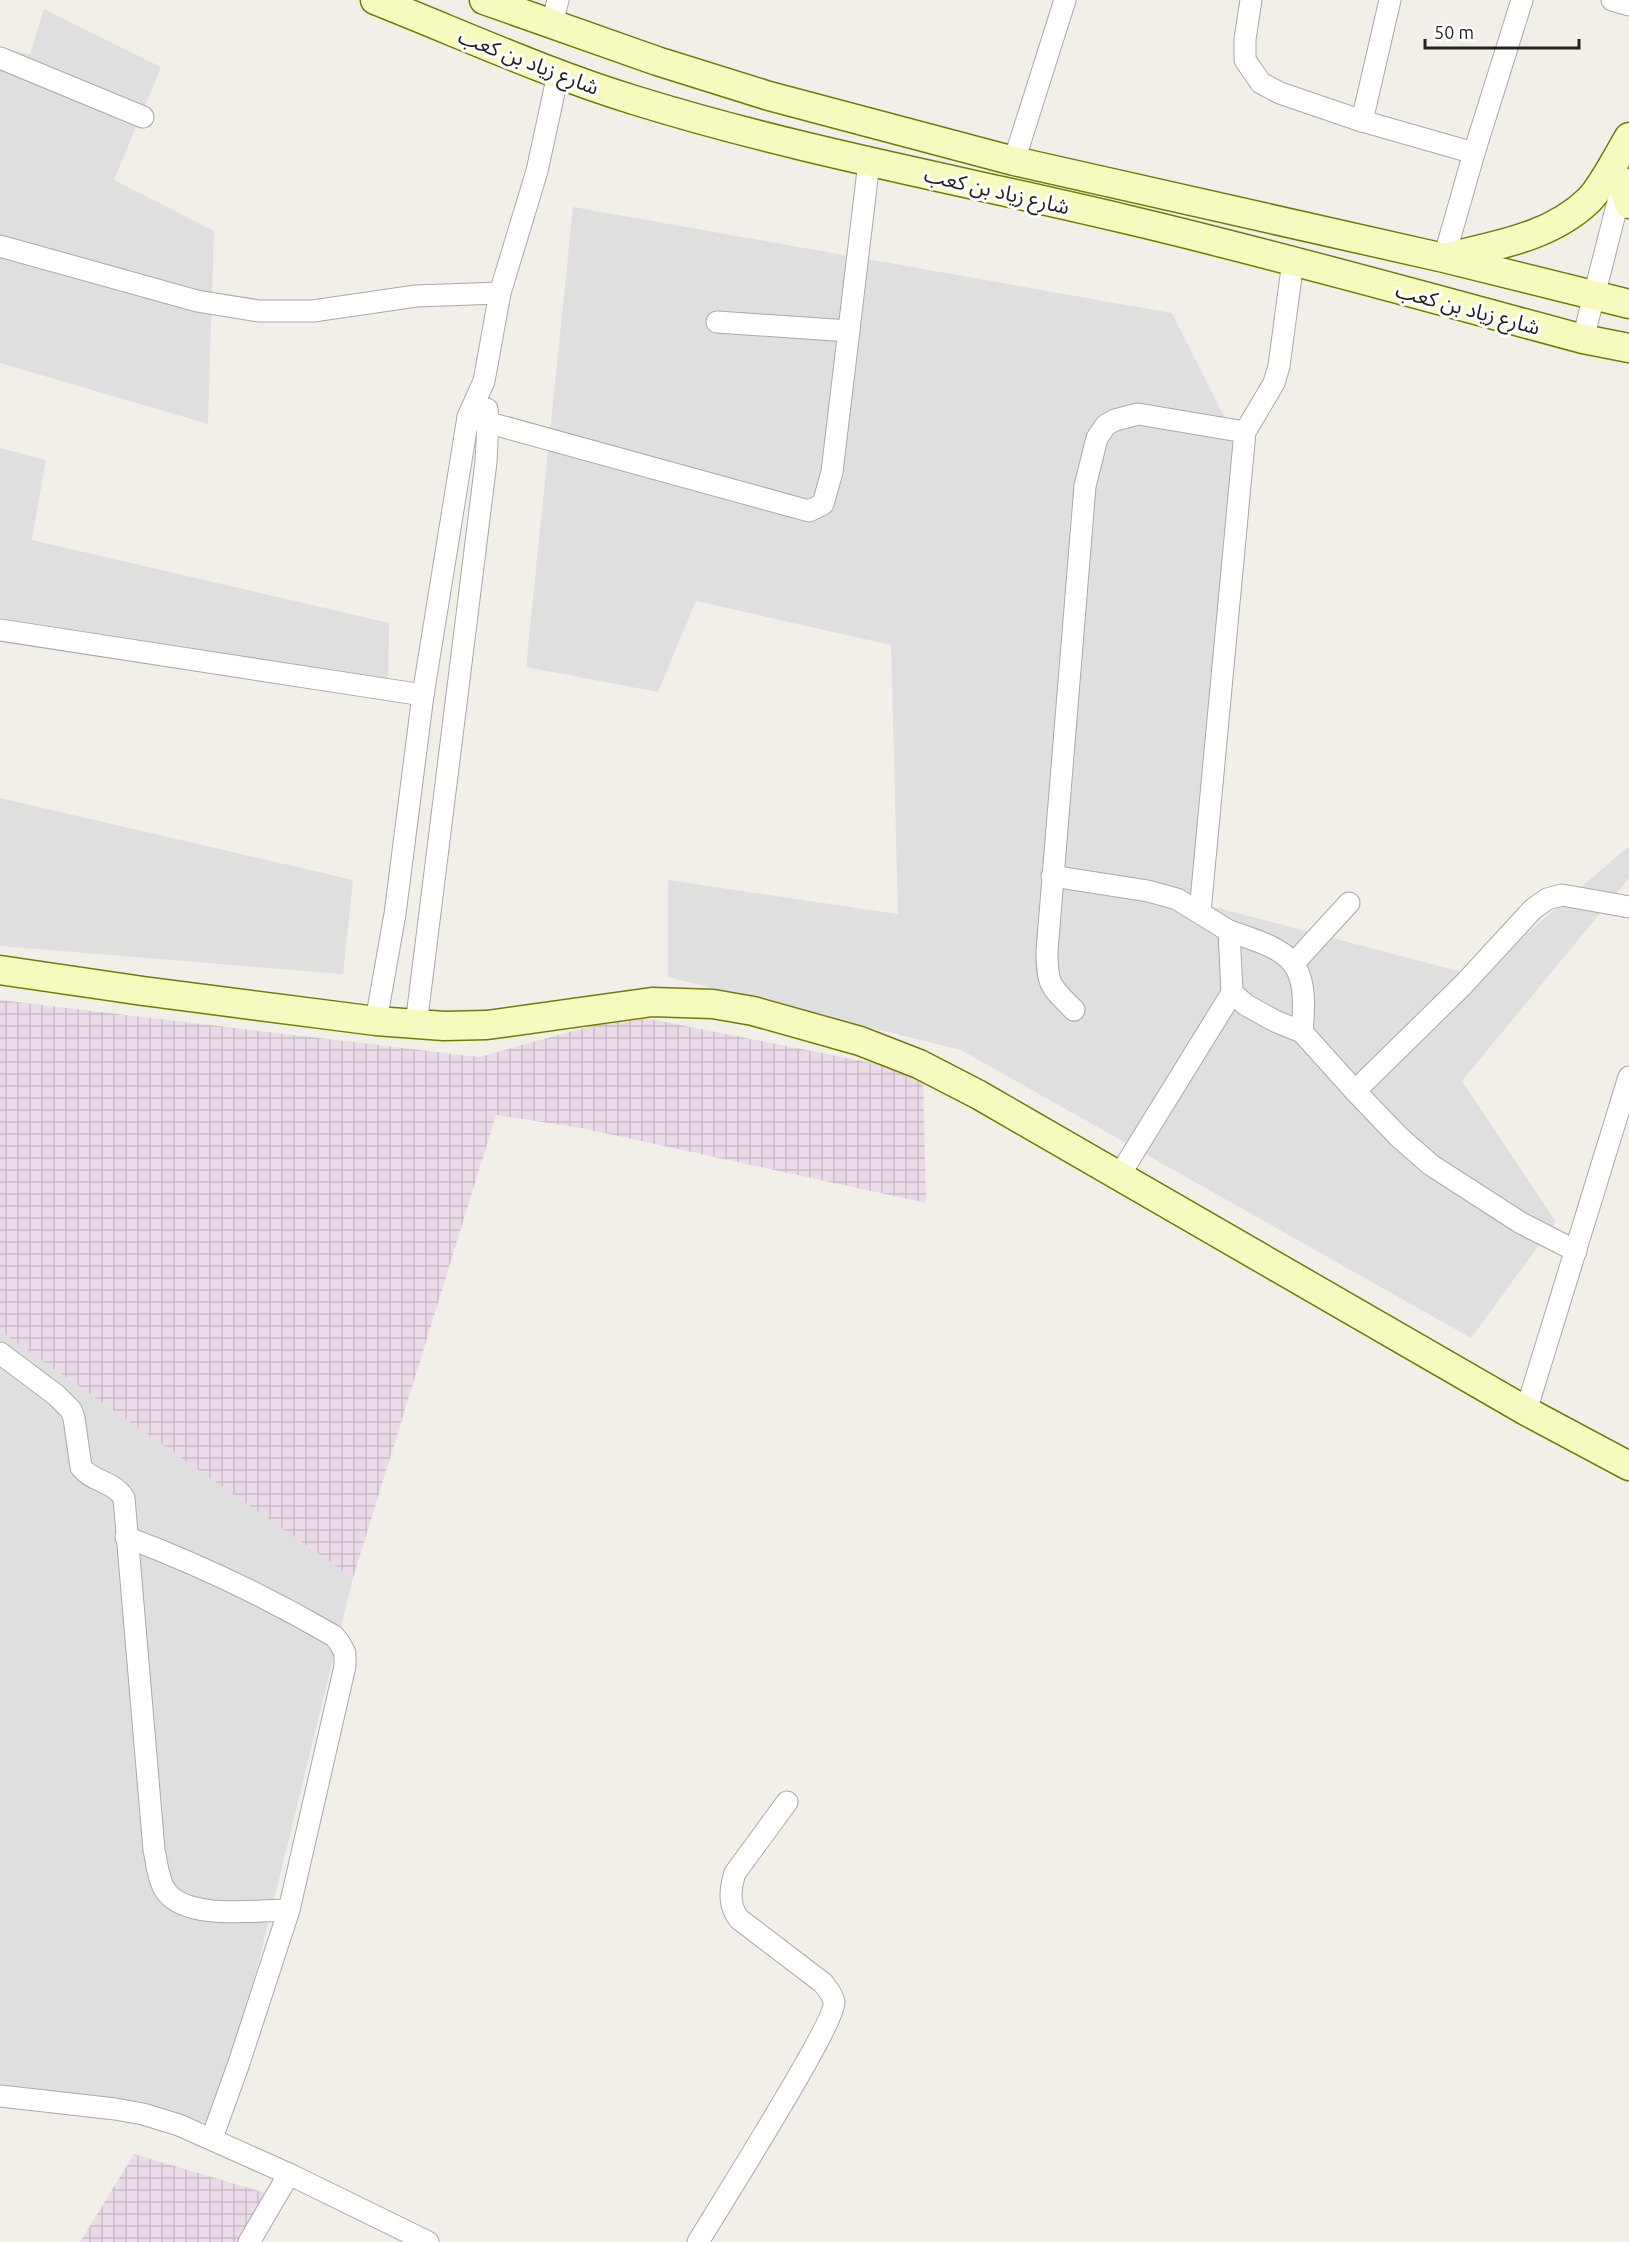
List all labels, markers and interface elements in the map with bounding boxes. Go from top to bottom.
scale bar [1425,12,1580,50]
text: 50 m [1434,22,1474,42]
street label: شارع زياد بن كعب [454,23,603,103]
street label: شارع زياد بن كعب [921,162,1072,222]
street label: شارع زياد بن كعب [1392,277,1543,343]

